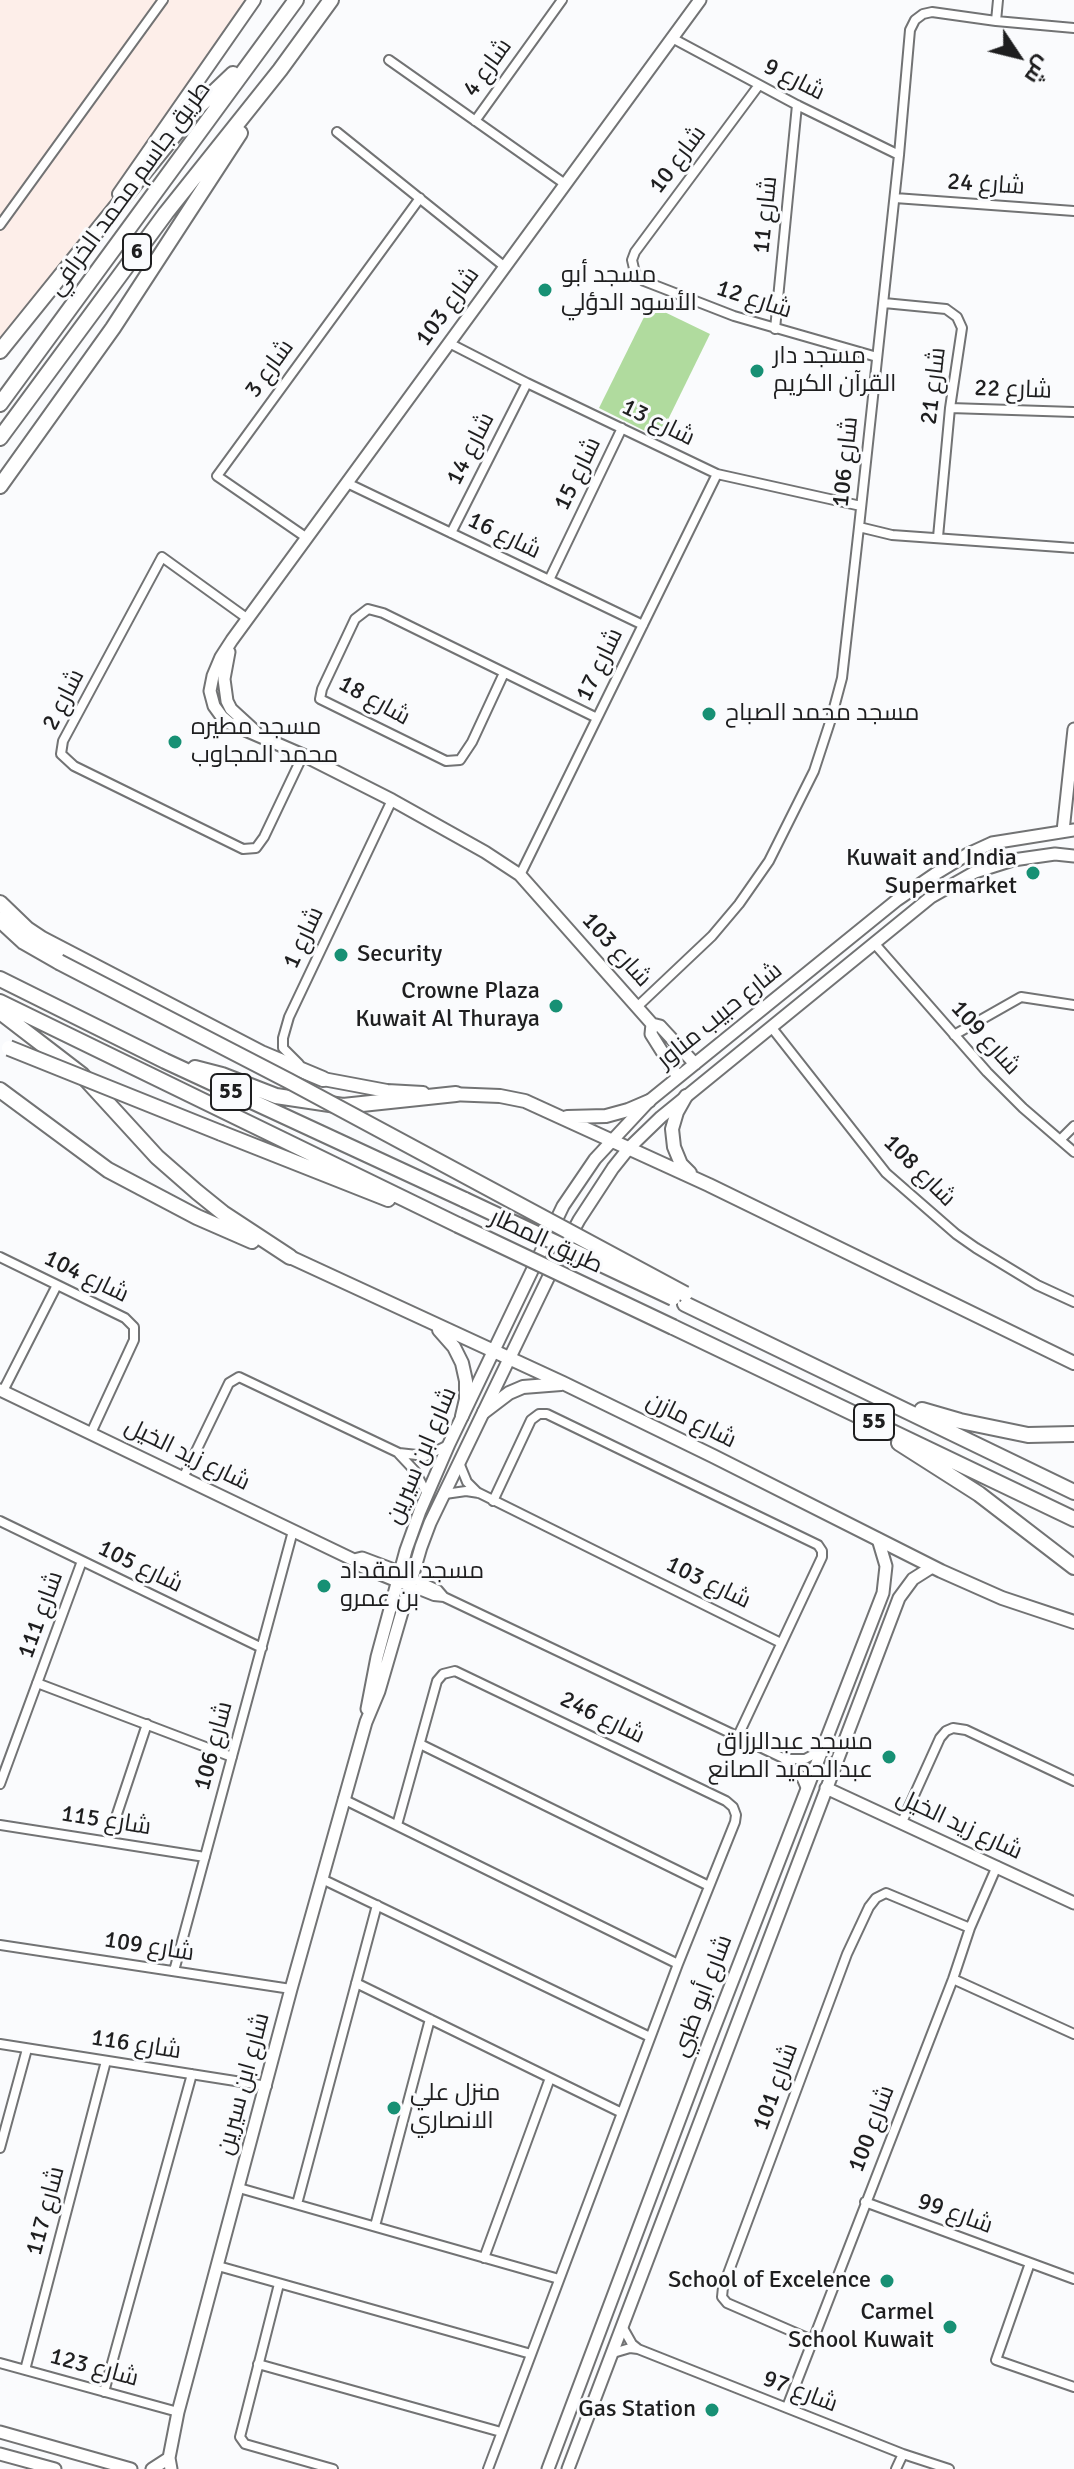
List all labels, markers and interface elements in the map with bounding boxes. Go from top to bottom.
north arrow [978,16,1058,96]
street label: شارع 4 [457,33,519,103]
text: ش [1019,51,1057,89]
street label: شارع 9 [759,52,829,108]
street label: طريق جاسم محمد الخرافي [43,76,217,302]
street label: شارع 10 [643,120,713,200]
street label: شارع 24 [946,168,1026,202]
street label: شارع 11 [748,175,784,255]
road number: 6 [123,234,151,270]
street label: شارع 103 [410,262,486,352]
place label: مسجد أبو الأسود الدؤلي [561,262,697,318]
street label: شارع 12 [713,274,795,326]
marker: مسجد أبو الأسود الدؤلي [536,281,554,299]
street label: شارع 3 [239,334,301,404]
place label: مسجد دار القرآن الكريم [773,343,897,399]
street label: شارع 21 [915,346,953,426]
marker: مسجد دار القرآن الكريم [748,362,766,380]
street label: شارع 22 [974,374,1052,406]
street label: شارع 13 [617,393,699,453]
street label: شارع 14 [441,408,501,490]
street label: شارع 106 [827,415,865,509]
street label: شارع 15 [548,433,608,515]
street label: شارع 16 [463,506,545,566]
street label: شارع 17 [570,624,630,706]
street label: شارع 2 [36,665,92,735]
street label: شارع 18 [333,670,415,732]
place label: مسجد محمد الصباح [725,700,919,728]
marker: مسجد محمد الصباح [700,705,718,723]
place label: مسجد مطيره محمد المجاوب [191,714,338,770]
marker: مسجد مطيره محمد المجاوب [166,733,184,751]
place label: Kuwait and India Supermarket [846,845,1017,901]
marker: Kuwait and India Supermarket [1024,864,1042,882]
street label: شارع 1 [277,903,331,973]
street label: شارع 103 [575,907,657,993]
place label: Security [357,941,442,969]
marker: Security [332,946,350,964]
street label: شارع حبيب مناور [651,957,789,1075]
place label: Crowne Plaza Kuwait Al Thuraya [355,978,540,1034]
street label: شارع 109 [944,995,1026,1081]
marker: Crowne Plaza Kuwait Al Thuraya [547,997,565,1015]
road number: 55 [211,1074,251,1110]
street label: شارع 108 [877,1129,961,1213]
street label: طريق المطار [485,1203,607,1281]
street label: شارع 104 [39,1244,133,1310]
street label: شارع ابن سيرين [380,1383,464,1529]
street label: شارع مازن [641,1387,741,1455]
road number: 55 [854,1404,894,1440]
street label: شارع زيد الخيل [120,1412,254,1498]
street label: شارع 105 [93,1534,187,1600]
street label: شارع 103 [661,1550,755,1616]
place label: مسجد المقداد بن عمرو [340,1558,484,1614]
street label: شارع 111 [12,1567,70,1663]
marker: مسجد المقداد بن عمرو [315,1577,333,1595]
street label: شارع 246 [555,1685,649,1751]
street label: شارع 106 [188,1698,240,1794]
place label: مسجد عبدالرزاق عبدالحميد الصانع [708,1729,873,1785]
marker: مسجد عبدالرزاق عبدالحميد الصانع [880,1748,898,1766]
street label: شارع زيد الخيل [891,1783,1027,1867]
street label: شارع 115 [59,1800,153,1842]
street label: شارع 109 [102,1926,196,1968]
street label: شارع أبو ظبي [667,1931,739,2061]
street label: شارع ابن سيرين [211,2010,277,2158]
street label: شارع 116 [89,2024,183,2066]
street label: شارع 101 [747,2039,805,2135]
place label: منزل علي الانصاري [410,2080,500,2136]
street label: شارع 100 [842,2082,902,2176]
marker: منزل علي الانصاري [385,2099,403,2117]
street label: شارع 117 [20,2163,72,2259]
street label: شارع 99 [914,2187,996,2241]
place label: School of Excelence [668,2267,871,2295]
marker: School of Excelence [878,2272,896,2290]
place label: Carmel School Kuwait [788,2299,934,2355]
marker: Carmel School Kuwait [941,2318,959,2336]
street label: شارع 123 [46,2342,142,2394]
street label: شارع 97 [759,2365,841,2419]
place label: Gas Station [578,2396,696,2424]
marker: Gas Station [703,2401,721,2419]

